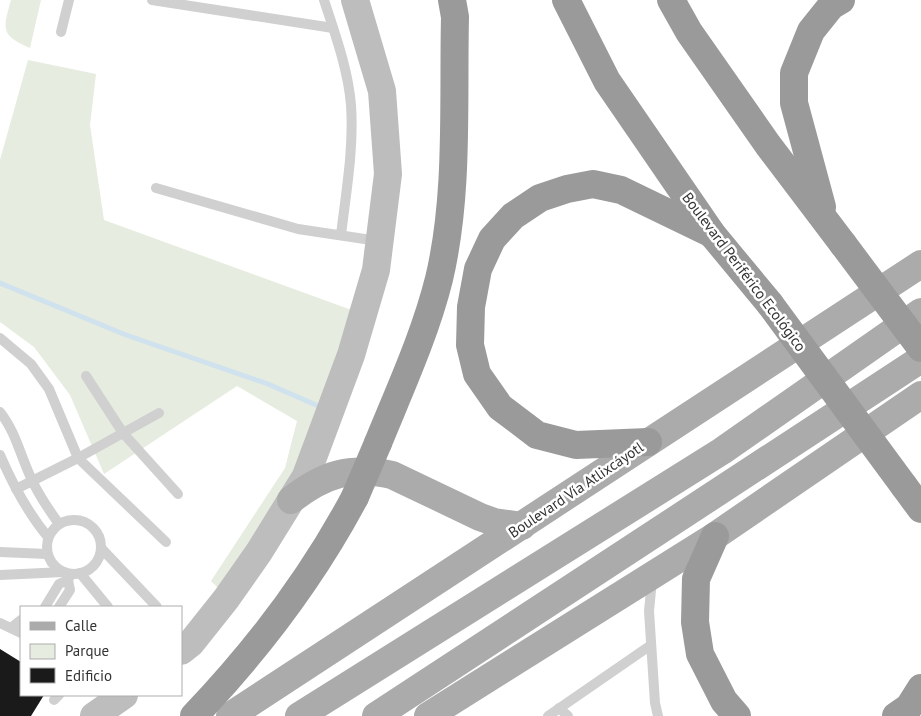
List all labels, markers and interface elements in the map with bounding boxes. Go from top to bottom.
street label: Boulevard Periférico Ecológico [678,188,810,355]
street label: Boulevard Vía Atlixcáyotl [505,437,647,542]
legend [20,606,182,696]
text: Calle [65,616,97,635]
text: Parque [65,641,109,660]
text: Edificio [65,666,112,685]

